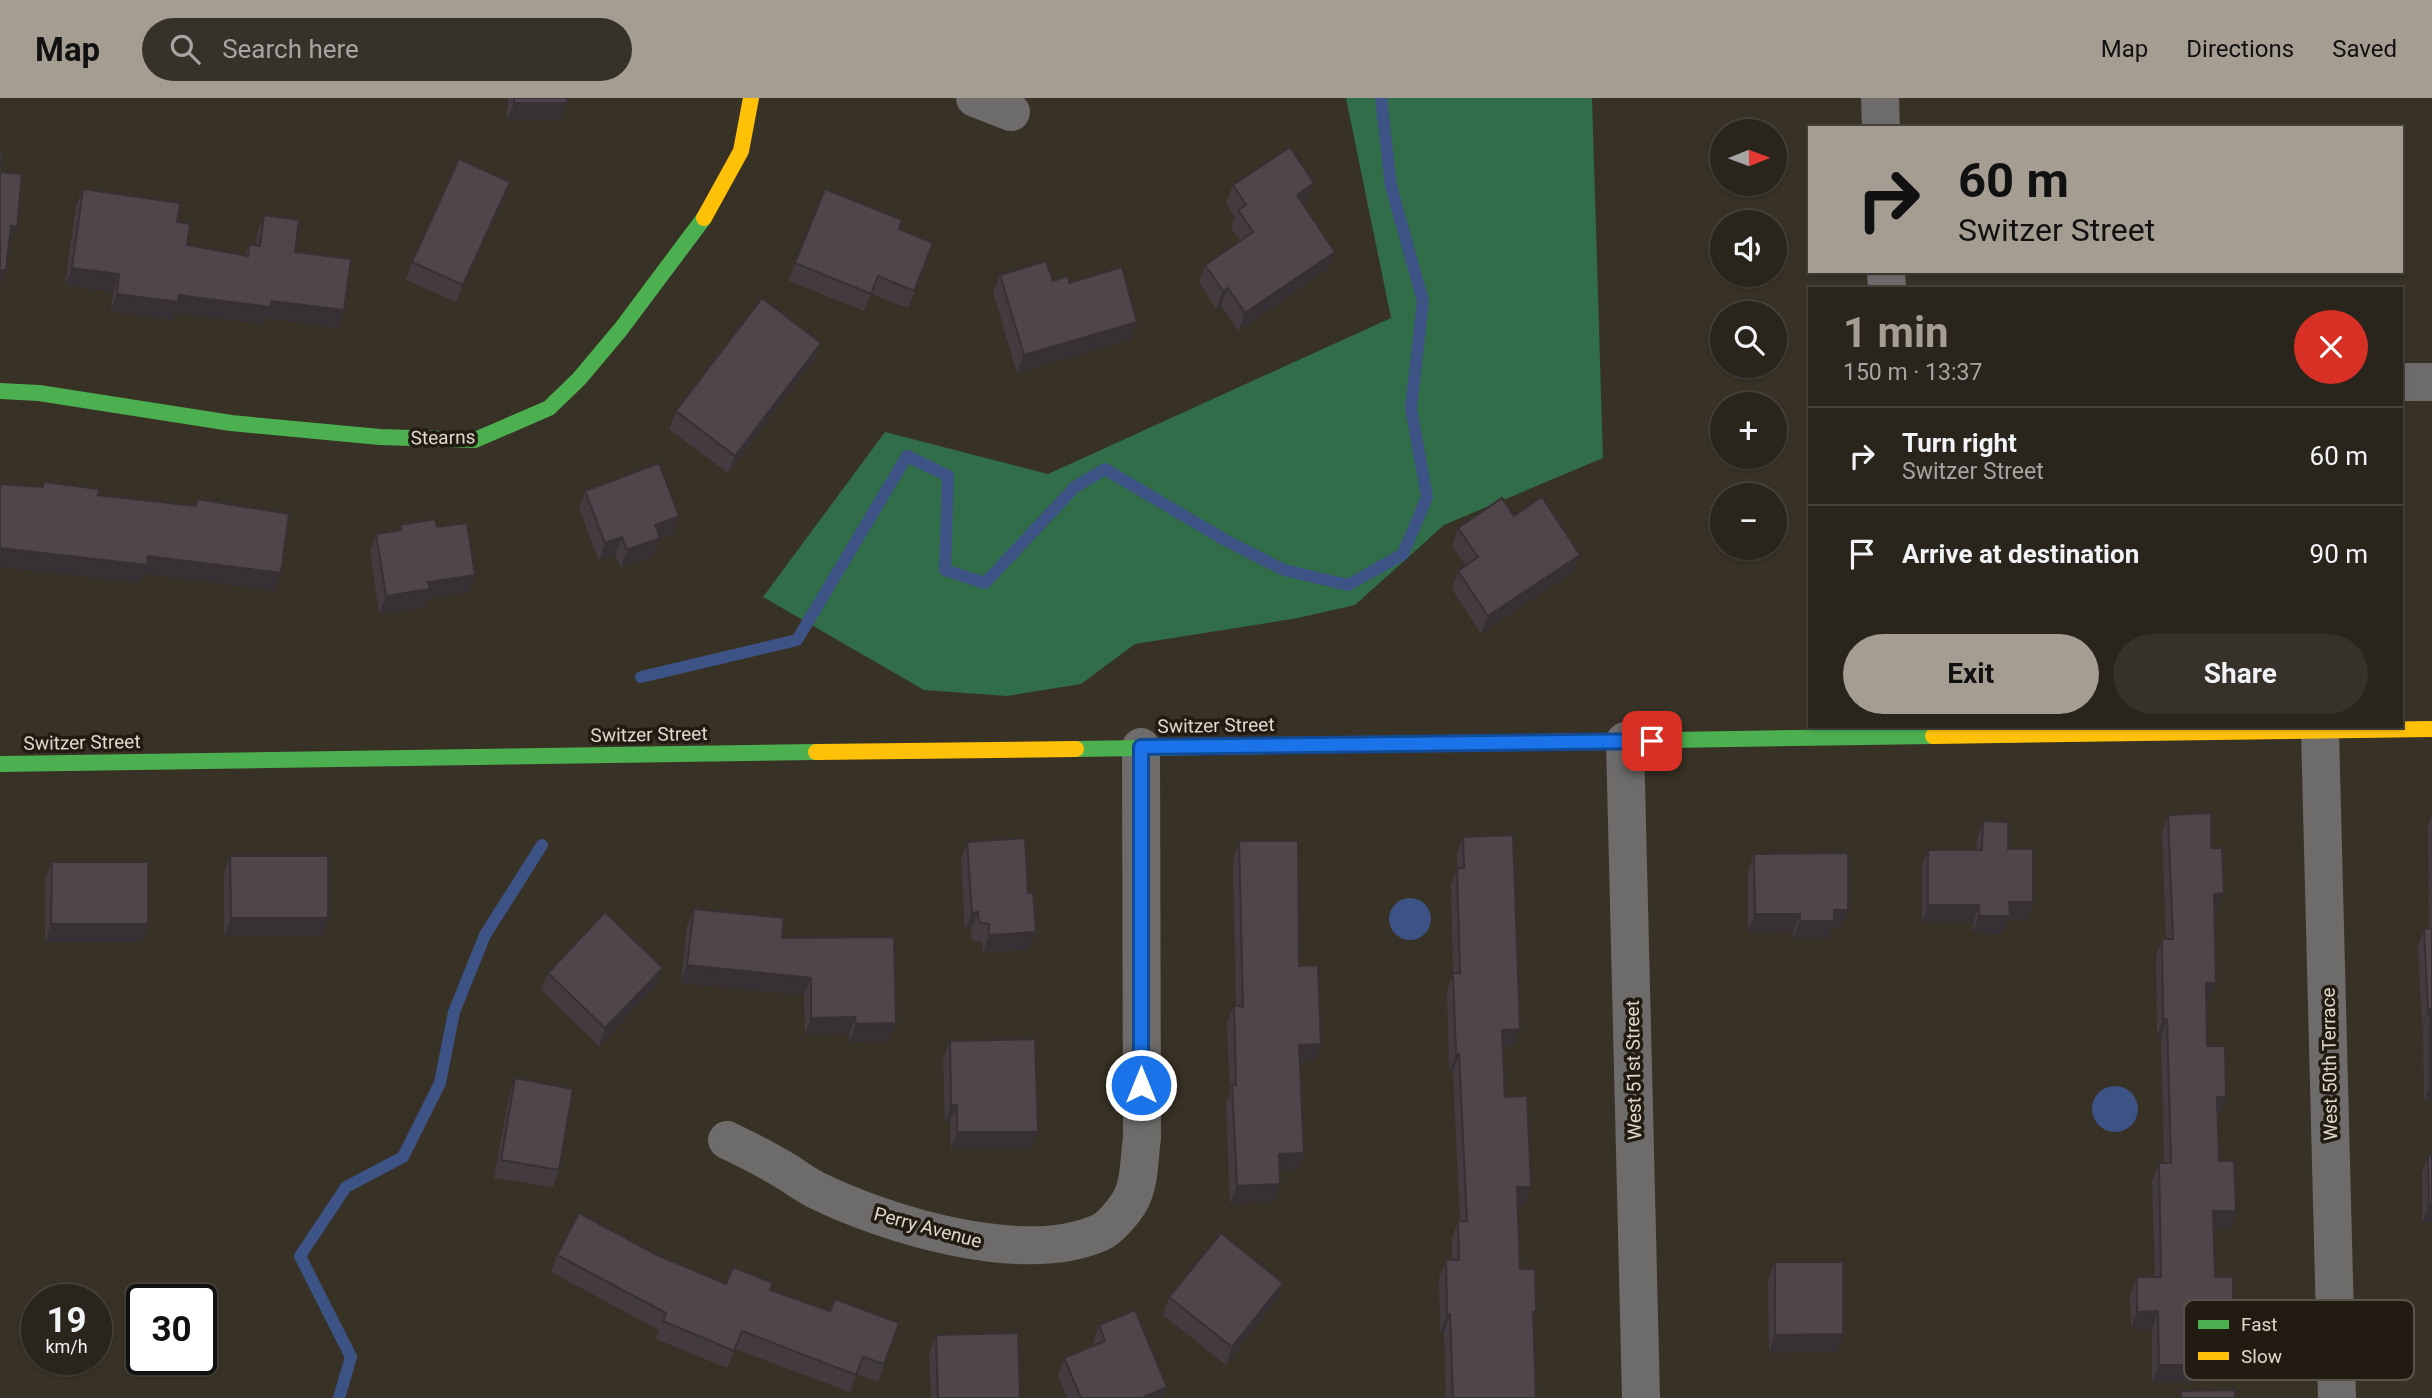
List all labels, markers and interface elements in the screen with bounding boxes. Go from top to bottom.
search box [142,18,632,81]
text: Map [35,30,100,69]
icon: search [166,30,204,68]
text: Search here [222,34,359,64]
text: Map [2101,35,2148,63]
text: Directions [2186,35,2294,63]
text: Saved [2332,35,2397,63]
north arrow [1710,119,1787,196]
map controls [1710,119,1787,560]
text: 60 m [1958,152,2069,209]
icon: right [1843,154,1934,245]
button: sound [1710,210,1787,287]
text: Switzer Street [1958,211,2155,249]
button: search [1710,301,1787,378]
text: 1 min [1843,308,1949,357]
button: close [2294,310,2368,384]
text: 150 m · 13:37 [1843,359,1982,386]
button: + [1710,392,1787,469]
street label: Stearns [410,425,476,450]
text: Turn right [1902,428,2017,458]
icon: right [1843,437,1881,475]
text: 60 m [2310,441,2368,471]
text: Switzer Street [1902,458,2044,485]
button: − [1710,483,1787,560]
icon: arrive [1843,535,1881,573]
text: Arrive at destination [1902,539,2139,569]
text: 90 m [2310,539,2368,569]
button: Exit [1843,634,2099,714]
button: Share [2113,634,2368,714]
pin [1622,711,1682,771]
street label: Switzer Street [1157,713,1275,738]
street label: Switzer Street [590,722,708,747]
icon: arrive [1633,722,1671,760]
street label: Switzer Street [23,730,141,755]
street label: West 50th Terrace [2317,987,2342,1141]
street label: West 51st Street [1621,1000,1646,1140]
position arrow [1104,1048,1178,1122]
street label: Perry Avenue [871,1202,984,1253]
speed limit sign: 30 [126,1284,217,1375]
text: 19 [46,1300,87,1341]
legend [2184,1300,2414,1380]
text: Fast [2241,1313,2278,1336]
text: km/h [45,1336,88,1357]
text: Slow [2241,1345,2282,1368]

